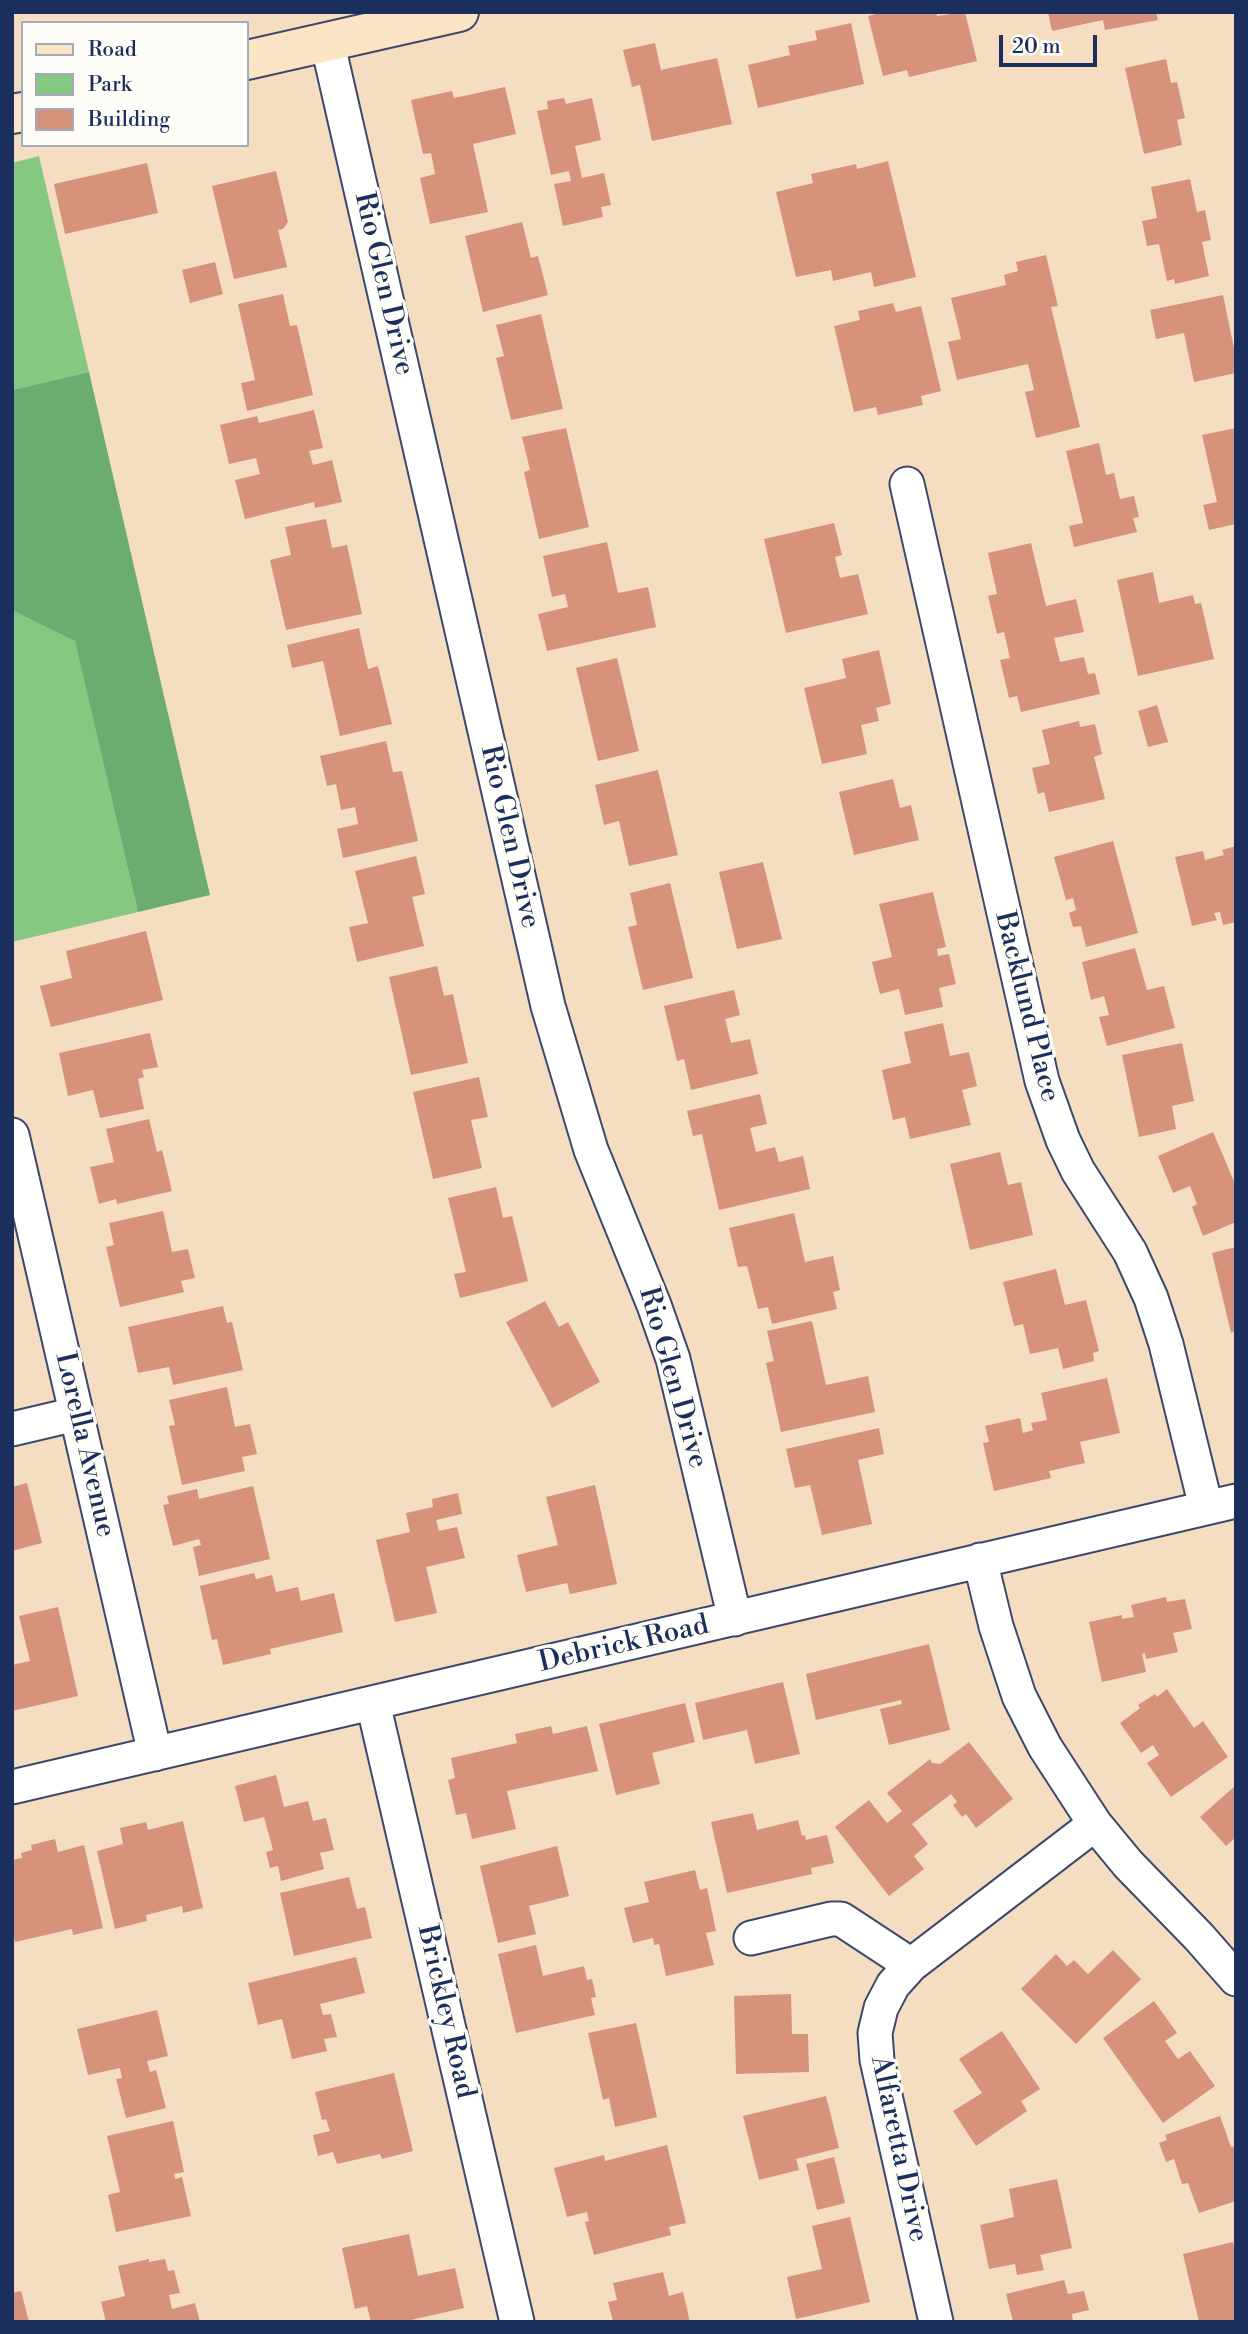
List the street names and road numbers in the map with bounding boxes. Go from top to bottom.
street label: Rio Glen Drive [346,189,420,379]
street label: Rio Glen Drive [472,742,546,932]
street label: Backlund Place [986,908,1066,1106]
street label: Rio Glen Drive [630,1284,714,1472]
street label: Lorella Avenue [46,1349,122,1541]
street label: Debrick Road [536,1609,712,1681]
street label: Brickley Road [409,1922,481,2102]
street label: Alfaretta Drive [862,2053,934,2245]

